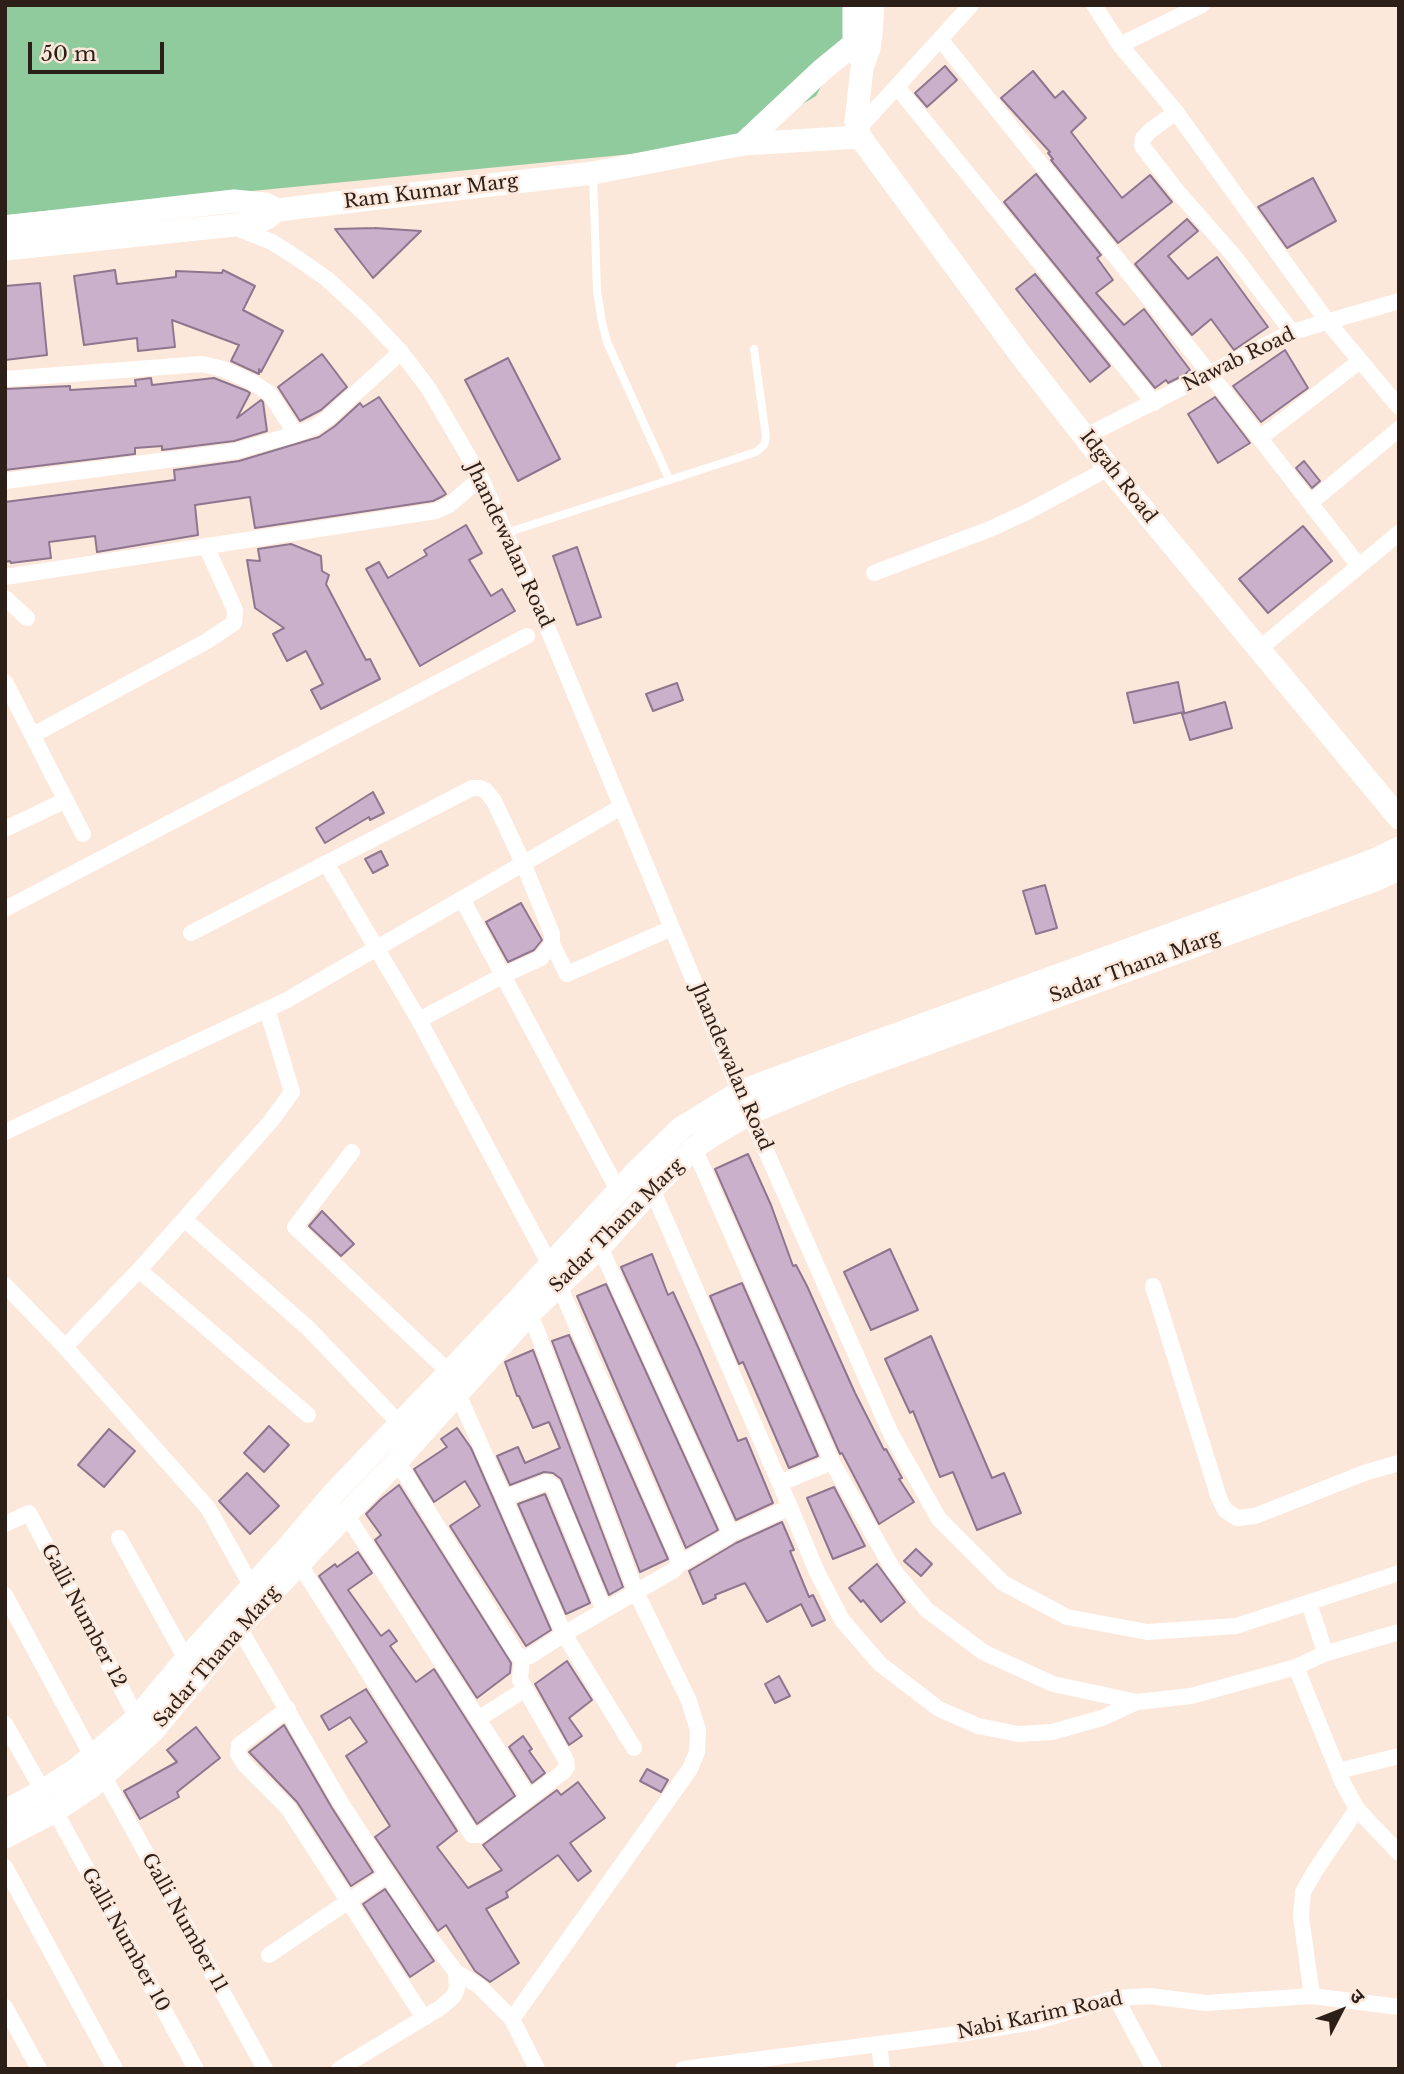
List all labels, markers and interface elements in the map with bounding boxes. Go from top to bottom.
scale bar [32,28,168,72]
text: 50 m [41,41,96,67]
street label: Ram Kumar Marg [342,170,520,214]
street label: Nawab Road [1179,323,1299,397]
street label: Idgah Road [1075,426,1161,528]
street label: Jhandewalan Road [461,459,557,631]
street label: Sadar Thana Marg [1046,925,1224,1009]
street label: Jhandewalan Road [685,980,777,1154]
street label: Sadar Thana Marg [545,1154,689,1298]
street label: Galli Number 12 [36,1540,130,1692]
street label: Sadar Thana Marg [149,1582,285,1732]
street label: Galli Number 11 [136,1849,232,1997]
street label: Galli Number 10 [76,1864,174,2016]
north arrow [1306,1976,1376,2046]
text: उ [1345,1985,1369,2008]
street label: Nabi Karim Road [955,1987,1125,2045]

